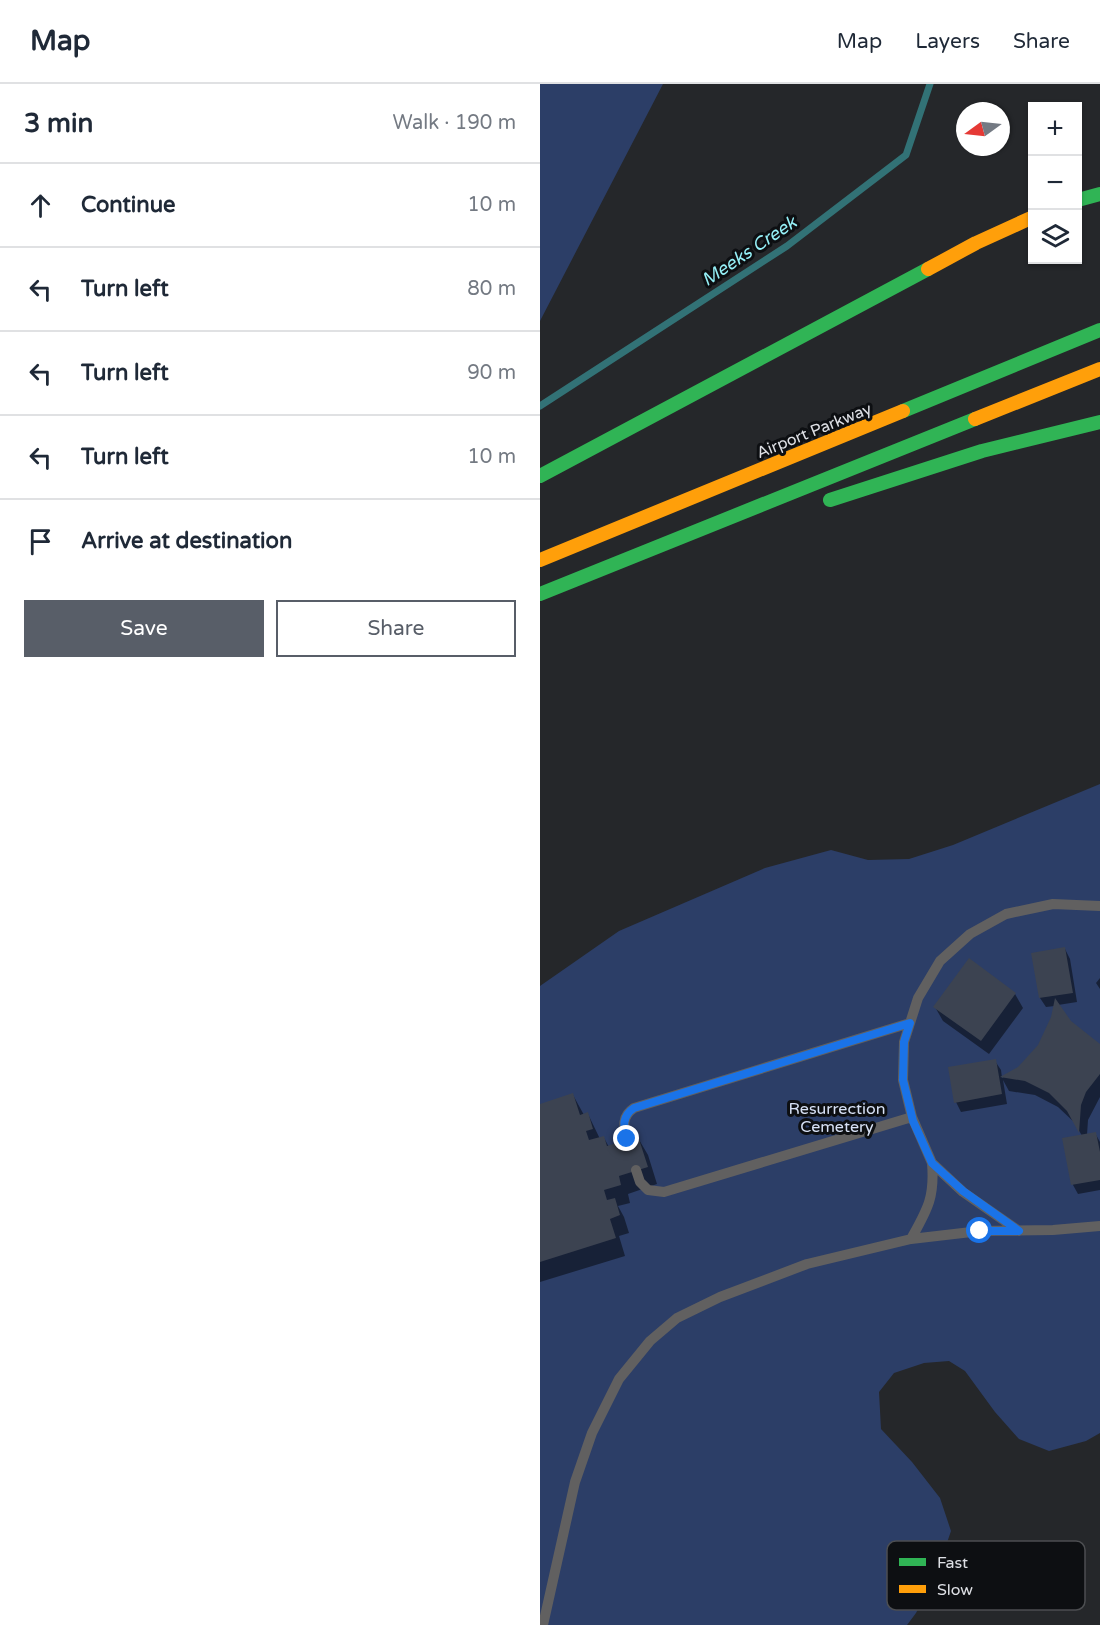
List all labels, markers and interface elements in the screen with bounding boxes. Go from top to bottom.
text: Map [30,24,90,58]
text: Map [837,29,882,54]
text: Layers [915,29,980,54]
text: Share [1013,29,1070,54]
north arrow [956,102,1010,156]
map controls [1028,102,1082,264]
button: + [1028,102,1082,156]
text: 3 min [24,108,93,139]
text: Walk · 190 m [393,111,516,135]
button: − [1028,156,1082,210]
icon: ahead [24,189,57,222]
text: Continue [81,192,176,218]
text: 10 m [467,193,516,217]
button: layers [1028,210,1082,264]
water label: Meeks Creek [697,211,802,291]
icon: left [24,273,57,306]
text: Turn left [81,276,169,302]
text: 80 m [467,277,516,301]
icon: left [24,357,57,390]
text: Turn left [81,360,169,386]
text: 90 m [467,361,516,385]
street label: Airport Parkway [754,399,875,463]
icon: left [24,441,57,474]
text: Turn left [81,444,169,470]
text: 10 m [467,445,516,469]
icon: arrive [24,525,57,558]
text: Arrive at destination [81,528,292,554]
button: Save [24,600,264,657]
button: Share [276,600,516,657]
park label: Resurrection Cemetery [788,1099,886,1137]
route end [613,1125,639,1151]
route start [966,1217,992,1243]
legend [887,1541,1085,1610]
text: Fast [937,1553,968,1573]
text: Slow [937,1580,973,1600]

